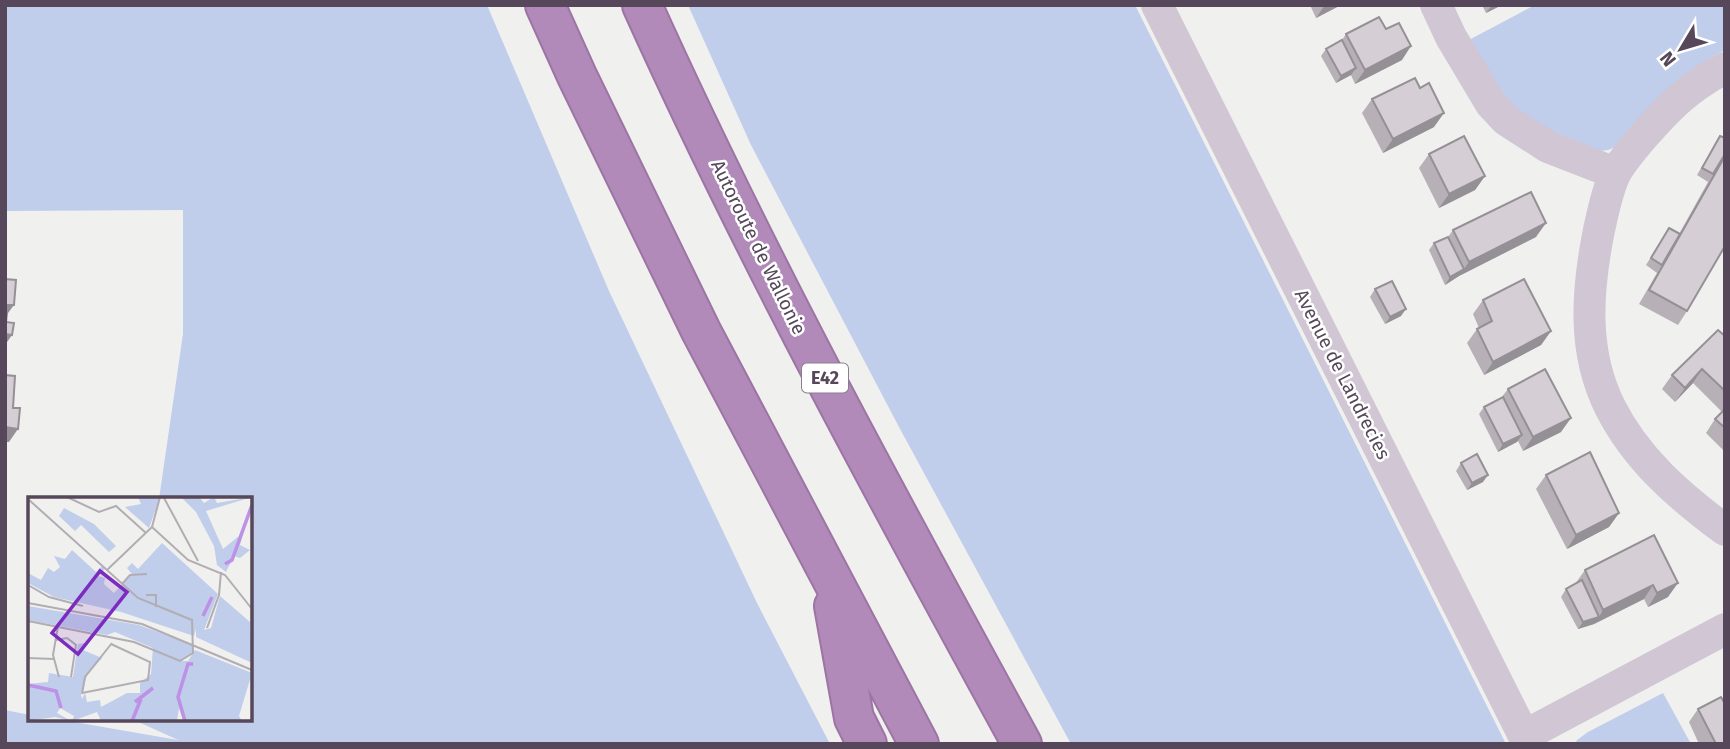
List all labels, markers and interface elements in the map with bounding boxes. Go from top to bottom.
north arrow [1646,14,1716,84]
text: N [1655,47,1681,71]
street label: Autoroute de Wallonie [706,156,811,338]
street label: Avenue de Landrecies [1290,285,1395,463]
road number: E42 [802,364,848,392]
inset map [28,497,252,721]

